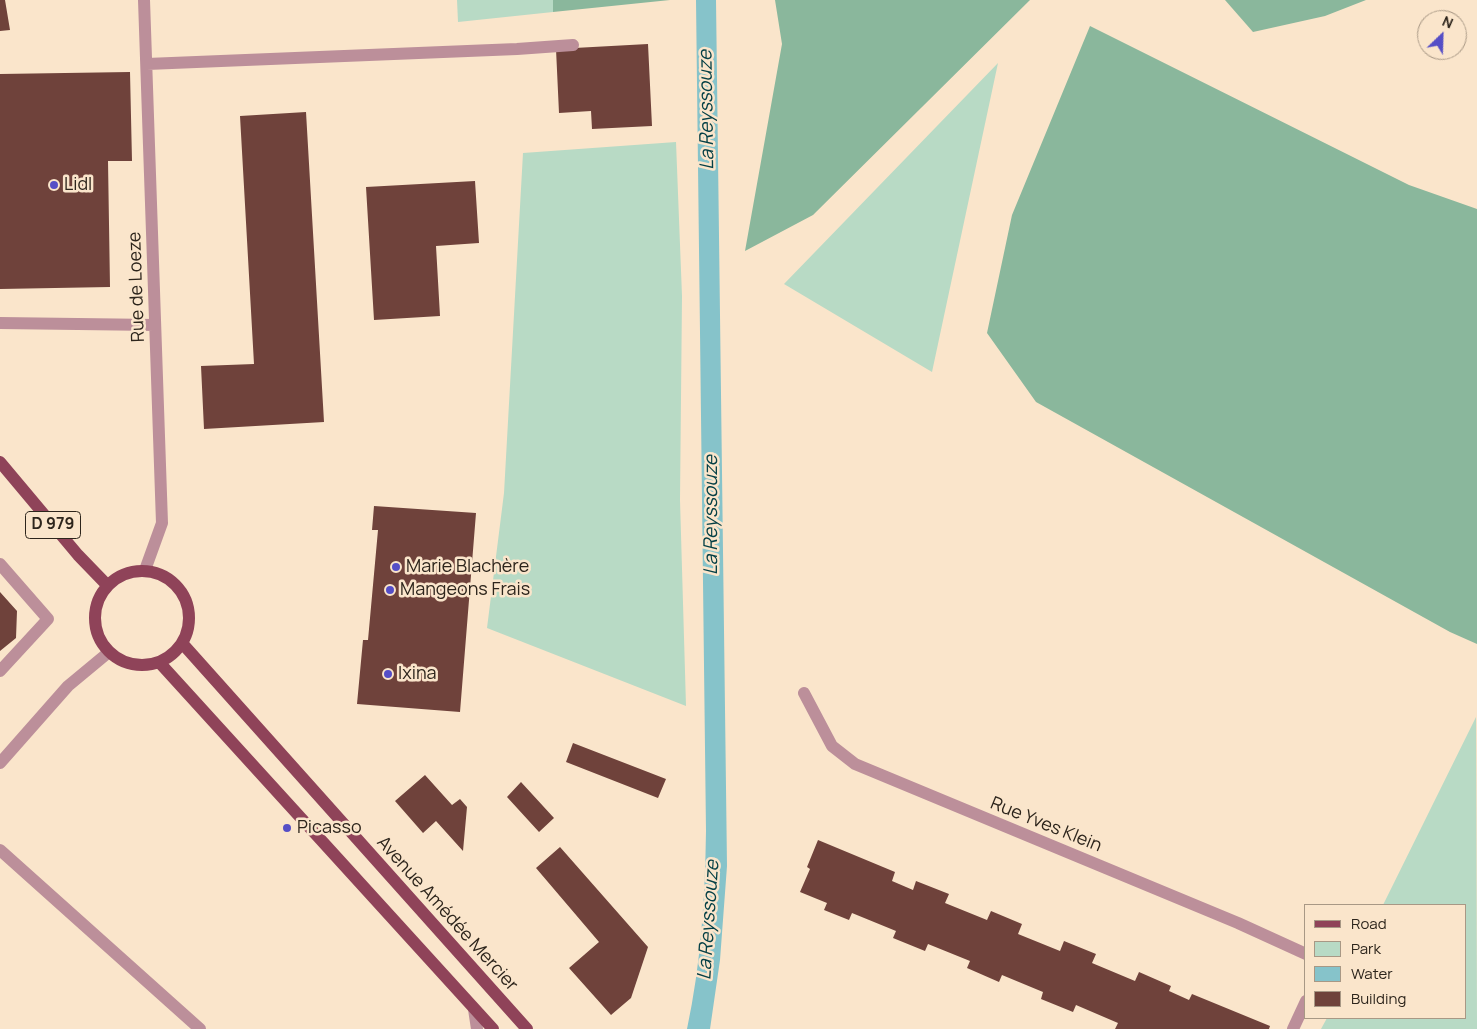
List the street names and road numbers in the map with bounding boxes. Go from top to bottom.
street label: Rue de Loeze [124,231,150,343]
road number: D 979 [26,512,80,538]
street label: Rue Yves Klein [987,793,1105,857]
street label: Avenue Amédée Mercier [372,832,522,996]

